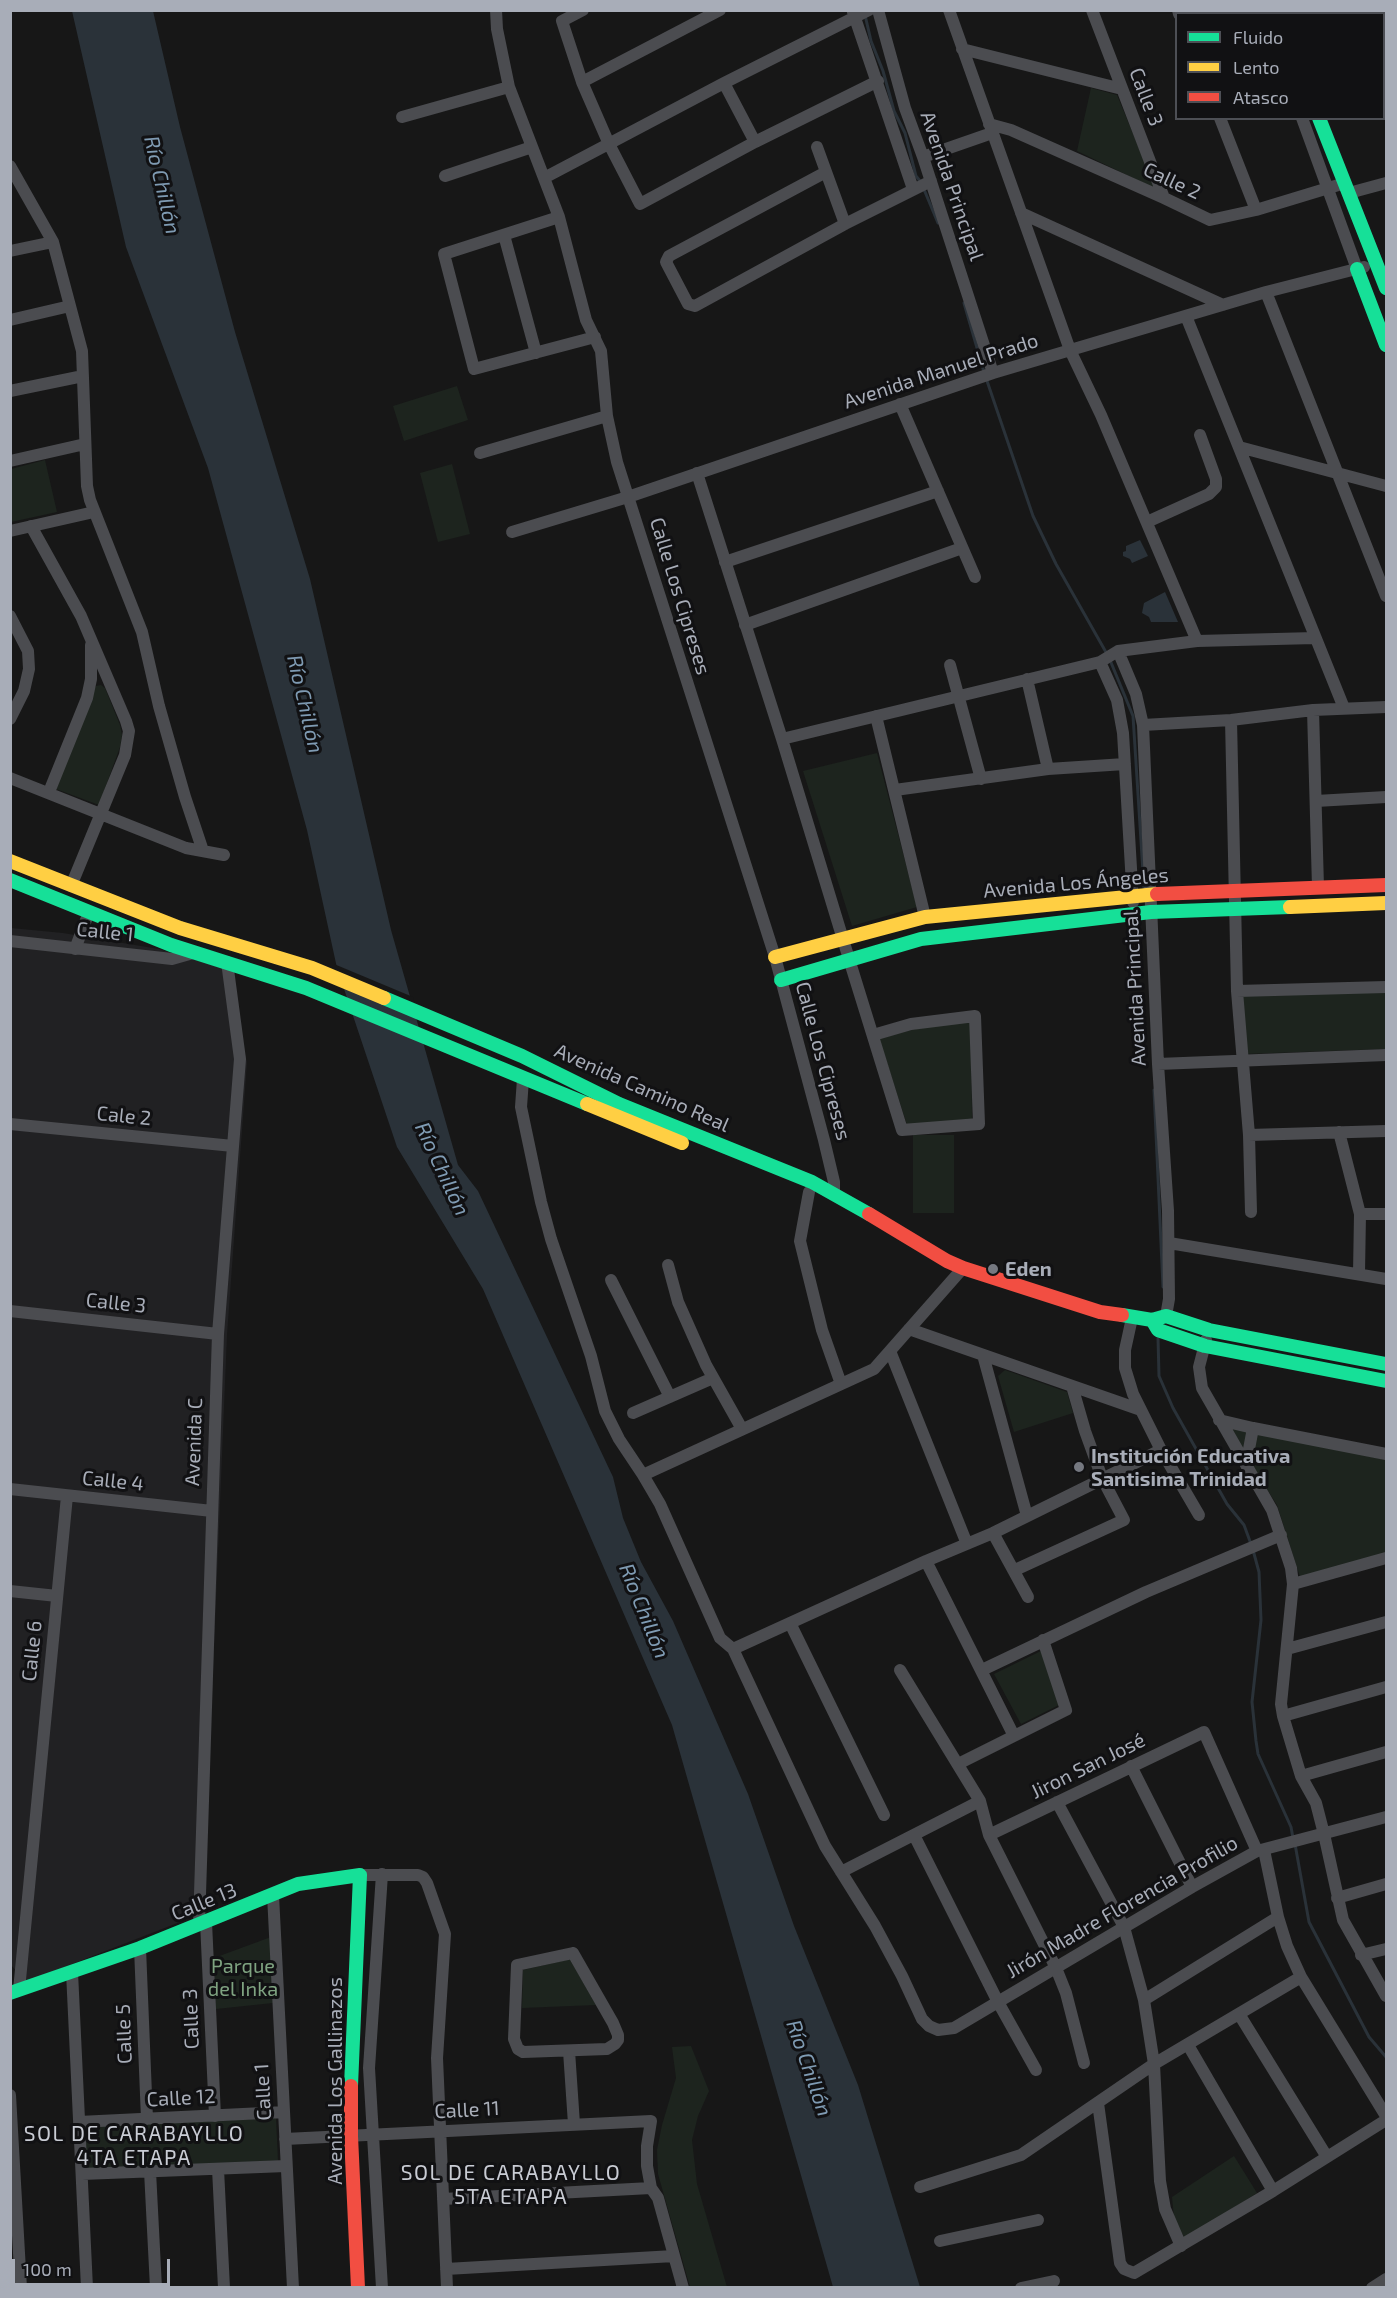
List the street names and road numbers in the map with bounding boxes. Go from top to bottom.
street label: Calle 3 [1124,64,1168,130]
street label: Avenida Principal [915,108,989,264]
street label: Calle 2 [1139,157,1205,205]
street label: Avenida Manuel Prado [841,328,1041,414]
street label: Calle Los Cipreses [645,514,715,678]
street label: Avenida Los Ángeles [982,863,1170,903]
street label: Avenida Principal [1119,909,1151,1067]
street label: Calle 1 [75,917,135,947]
street label: Calle Los Cipreses [790,979,856,1143]
street label: Avenida Camino Real [551,1039,733,1137]
street label: Cale 2 [96,1101,152,1131]
street label: Calle 3 [85,1288,147,1318]
street label: Avenida C [180,1398,208,1486]
street label: Calle 4 [81,1466,145,1496]
street label: Calle 6 [17,1619,47,1683]
street label: Jiron San José [1027,1728,1149,1804]
street label: Jirón Madre Florencia Profilio [1002,1831,1242,1983]
street label: Calle 13 [168,1878,240,1926]
street label: Avenida Los Gallinazos [323,1977,347,2185]
street label: Calle 3 [178,1988,204,2050]
street label: Calle 5 [111,2004,137,2064]
street label: Calle 1 [250,2063,276,2121]
street label: Calle 12 [146,2084,216,2112]
street label: Calle 11 [434,2096,500,2124]

